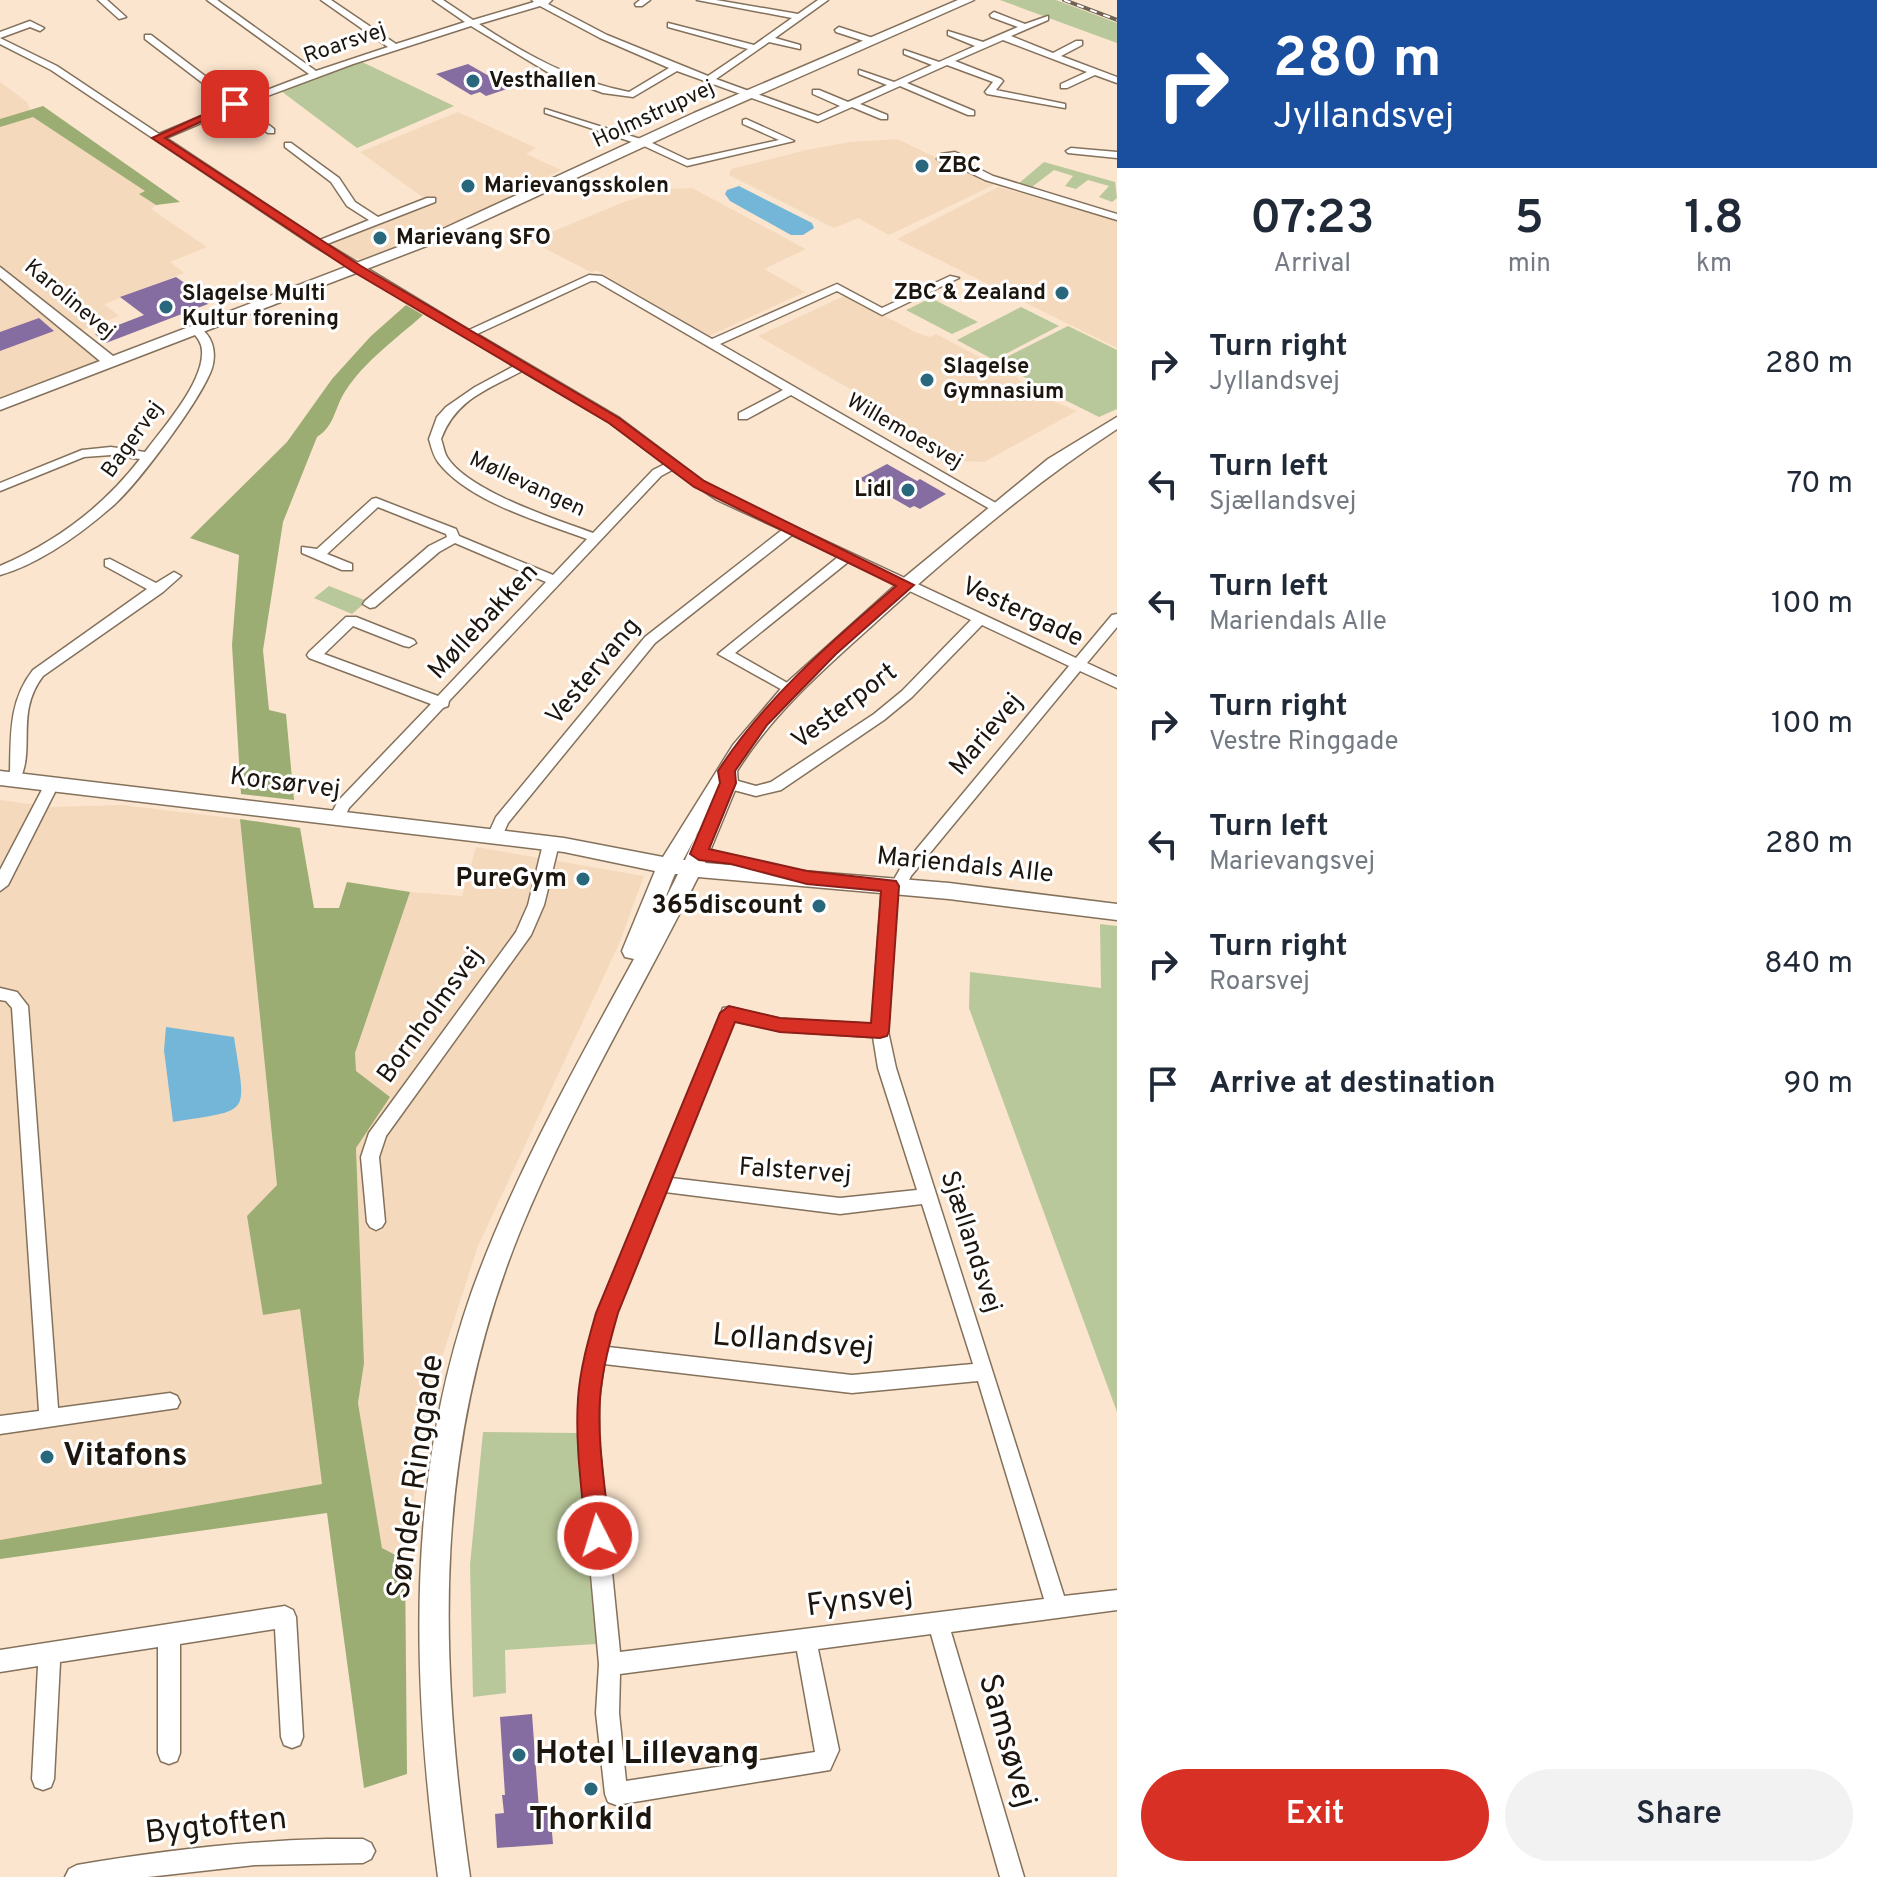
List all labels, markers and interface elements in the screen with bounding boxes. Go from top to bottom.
street label: Roarsvej [300,17,390,71]
text: 280 m [1273,26,1441,96]
icon: right [1141,32,1245,136]
place label: Vesthallen [489,68,596,95]
pin [201,70,269,138]
marker: Vesthallen [464,72,482,90]
street label: Holmstrupvej [589,75,719,155]
icon: arrive [213,82,257,126]
text: Jyllandsvej [1273,95,1454,141]
place label: ZBC [938,153,981,180]
marker: ZBC [913,157,931,175]
place label: Marievangsskolen [484,173,669,200]
marker: Marievangsskolen [459,177,477,195]
text: 07:23 [1250,190,1375,250]
text: 5 [1515,190,1544,250]
text: 1.8 [1684,190,1744,250]
place label: Marievang SFO [396,225,551,252]
marker: Marievang SFO [371,229,389,247]
text: Arrival [1274,248,1351,281]
text: min [1508,248,1551,281]
text: km [1696,248,1732,281]
street label: Karolinevej [18,254,120,346]
place label: ZBC & Zealand [894,280,1046,307]
place label: Slagelse Multi Kultur forening [182,281,339,333]
marker: ZBC & Zealand [1053,284,1071,302]
marker: Slagelse Multi Kultur forening [157,298,175,316]
text: Turn right [1209,329,1347,366]
icon: right [1141,342,1185,386]
text: 280 m [1765,346,1853,383]
place label: Slagelse Gymnasium [943,354,1064,406]
text: Jyllandsvej [1209,366,1340,399]
marker: Slagelse Gymnasium [918,371,936,389]
street label: Willemoesvej [841,388,967,476]
street label: Bagervej [96,396,170,484]
street label: Møllevangen [465,446,589,524]
text: Turn left [1209,449,1329,486]
icon: left [1141,462,1185,506]
text: 70 m [1787,466,1853,503]
place label: Lidl [854,477,892,504]
marker: Lidl [899,481,917,499]
text: Sjællandsvej [1209,486,1356,519]
street label: Møllebakken [422,557,546,687]
text: Turn left [1209,569,1329,606]
street label: Vestergade [956,570,1088,656]
icon: left [1141,582,1185,626]
text: 100 m [1771,586,1853,623]
text: Mariendals Alle [1209,606,1387,639]
street label: Vestervang [539,611,649,733]
street label: Vesterport [786,657,904,757]
street label: Marievej [943,687,1031,783]
text: Turn right [1209,689,1347,726]
icon: right [1141,702,1185,746]
text: 100 m [1771,706,1853,743]
text: Vestre Ringgade [1209,726,1398,759]
street label: Korsørvej [228,761,342,807]
text: Turn left [1209,809,1329,846]
icon: left [1141,822,1185,866]
text: 280 m [1765,826,1853,863]
street label: Mariendals Alle [875,840,1055,892]
text: Marievangsvej [1209,846,1375,879]
place label: PureGym [456,863,567,896]
marker: PureGym [574,870,592,888]
place label: 365discount [651,890,803,923]
marker: 365discount [810,897,828,915]
text: Turn right [1209,929,1347,966]
street label: Bornholmsvej [371,942,491,1090]
icon: right [1141,942,1185,986]
text: 840 m [1764,946,1853,983]
text: Roarsvej [1209,966,1310,999]
icon: arrive [1141,1062,1185,1106]
text: Arrive at destination [1209,1066,1495,1103]
text: 90 m [1784,1066,1853,1103]
street label: Falstervej [738,1152,852,1192]
street label: Sjællandsvej [932,1167,1008,1317]
street label: Lollandsvej [710,1316,876,1370]
street label: Sønder Ringgade [380,1352,454,1602]
place label: Vitafons [63,1437,188,1477]
marker: Vitafons [38,1448,56,1466]
position arrow [556,1494,640,1578]
street label: Fynsvej [804,1575,916,1627]
street label: Samsøvej [968,1669,1044,1813]
place label: Hotel Lillevang [535,1735,759,1775]
marker: Hotel Lillevang [510,1746,528,1764]
button: Exit [1141,1769,1489,1861]
button: Share [1505,1769,1853,1861]
marker: Thorkild [582,1780,600,1798]
street label: Bygtoften [143,1800,289,1854]
place label: Thorkild [529,1801,653,1841]

